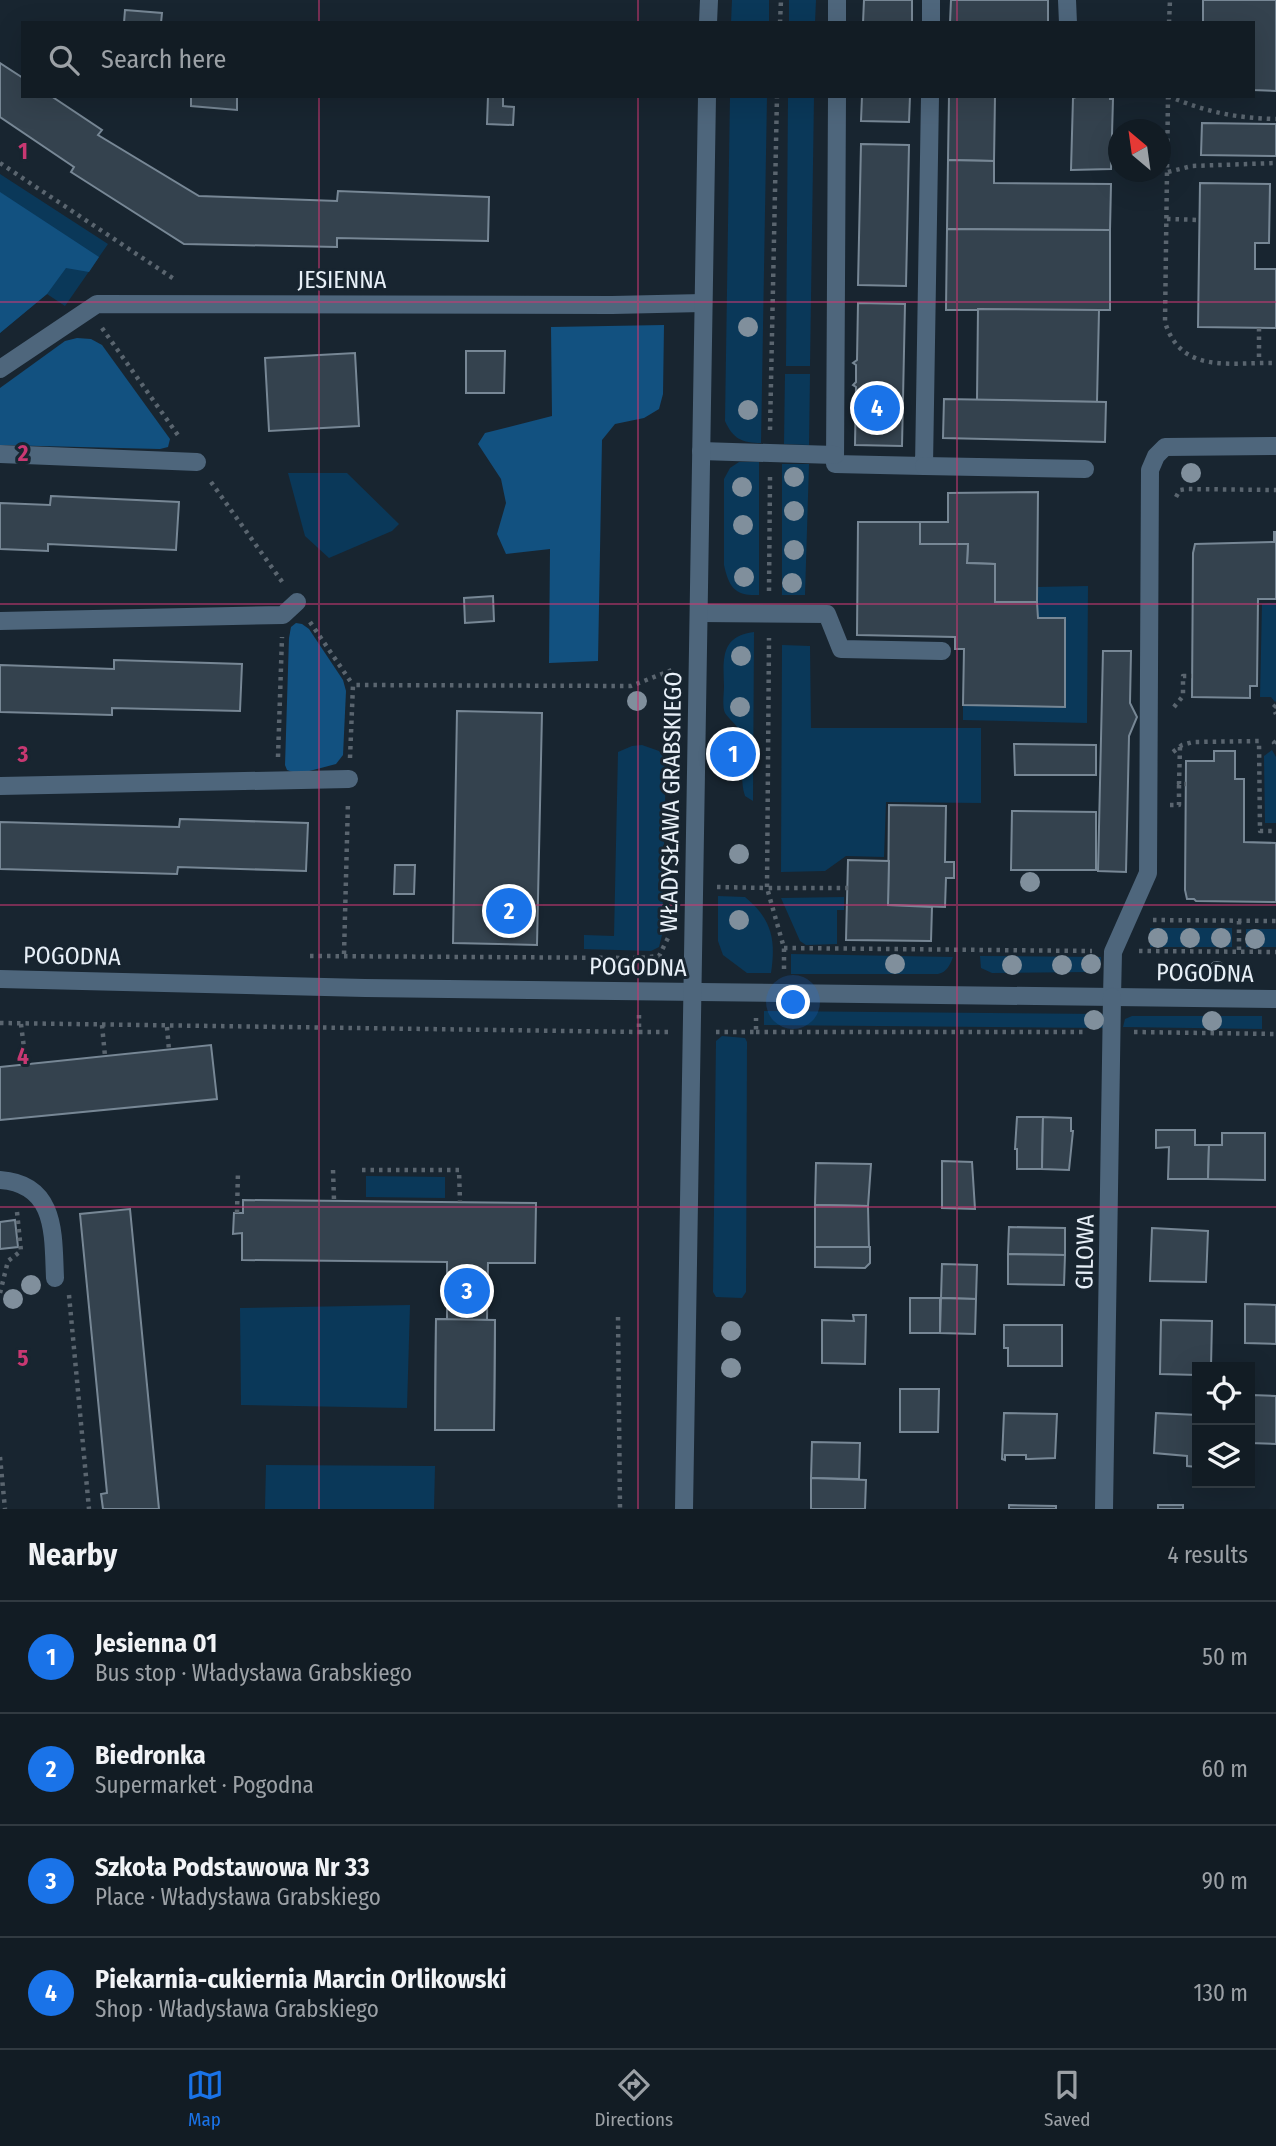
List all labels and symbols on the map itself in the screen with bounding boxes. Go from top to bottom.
north arrow [1108,119,1171,182]
text: 1 [18,137,28,165]
street label: JESIENNA [298,266,387,294]
pin: 4 [854,382,900,434]
text: 2 [17,439,29,467]
street label: WŁADYSŁAWA GRABSKIEGO [655,671,687,933]
pin: 1 [710,728,756,780]
text: 3 [17,740,29,768]
pin: 2 [486,885,532,937]
street label: POGODNA [23,941,121,971]
street label: POGODNA [589,952,687,982]
street label: POGODNA [1156,958,1254,988]
your location [776,985,810,1019]
text: 4 [17,1042,29,1070]
street label: GILOWA [1070,1214,1100,1290]
pin: 3 [444,1265,490,1317]
text: 5 [17,1344,29,1372]

